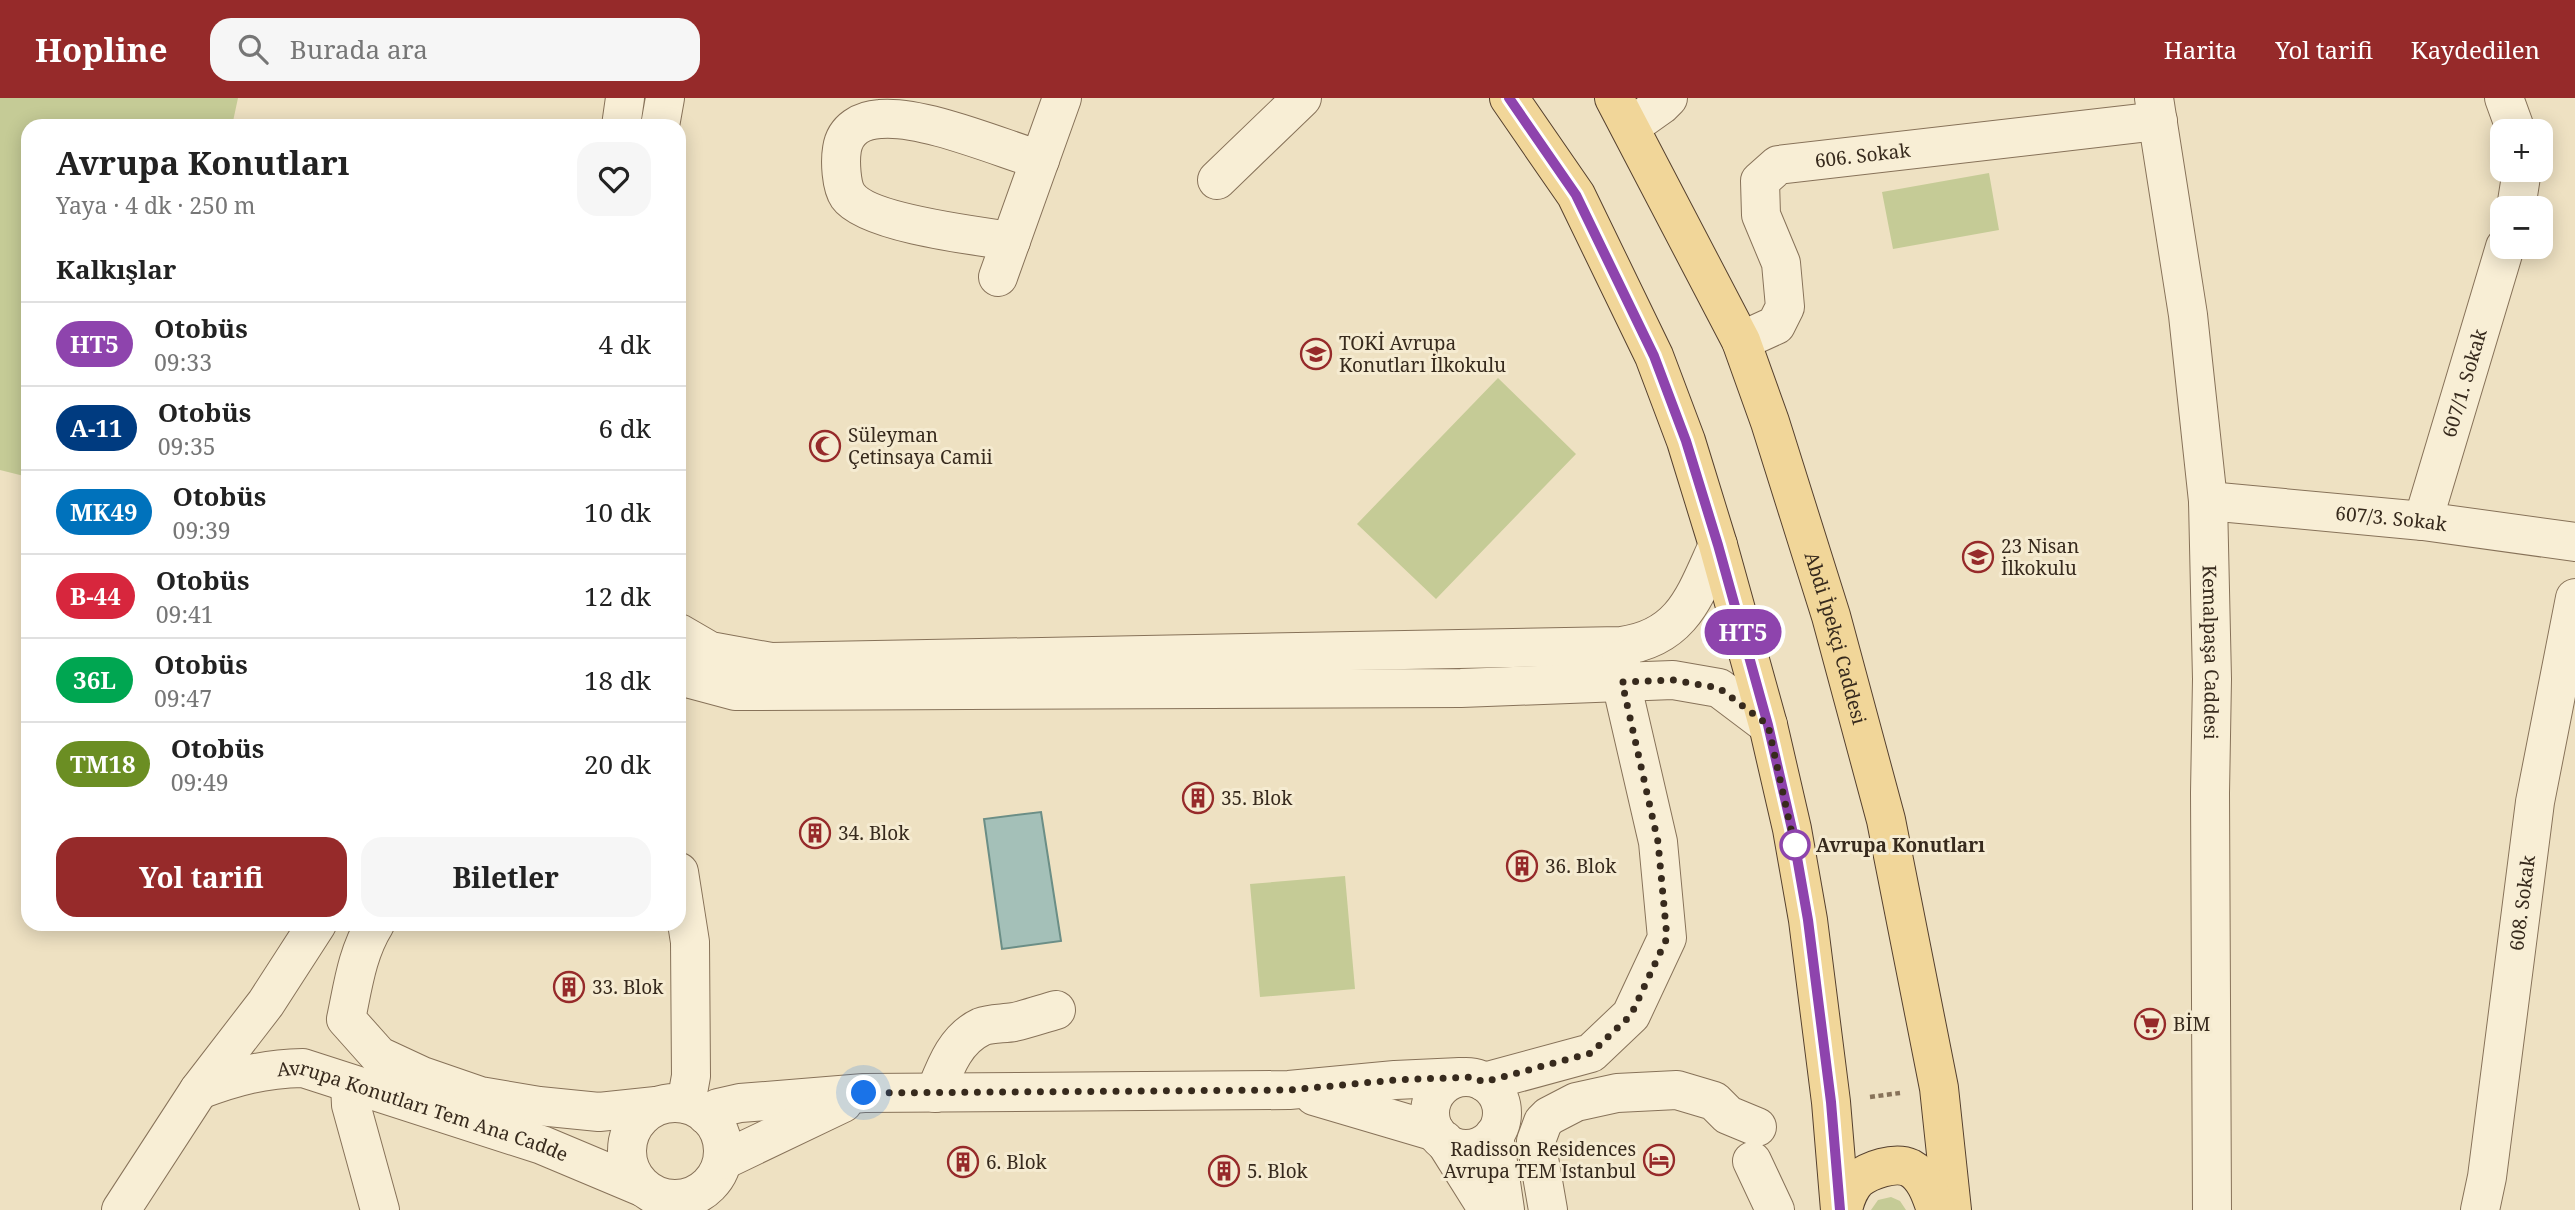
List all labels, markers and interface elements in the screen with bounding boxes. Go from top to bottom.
search box [210,18,700,81]
text: Hopline [35,27,168,72]
icon: search [234,30,272,68]
text: Burada ara [290,31,428,67]
text: Harita [2164,33,2237,66]
text: Yol tarifi [2275,33,2373,66]
text: Kaydedilen [2411,33,2540,66]
map controls [2490,119,2553,259]
button: + [2490,119,2553,182]
street label: 606. Sokak [1813,137,1913,174]
text: Avrupa Konutları [56,140,349,185]
button: heart [577,142,651,216]
text: Yaya · 4 dk · 250 m [56,189,256,221]
button: − [2490,196,2553,259]
text: Kalkışlar [56,251,176,287]
text: Otobüs [154,310,248,346]
street label: 607/1. Sokak [2436,325,2493,440]
text: 4 dk [599,326,651,362]
text: HT5 [70,327,119,360]
place label: TOKİ Avrupa Konutları İlkokulu [1339,330,1506,378]
school or university icon: TOKİ Avrupa Konutları İlkokulu [1299,337,1333,371]
text: 09:33 [154,346,212,378]
text: Otobüs [158,394,251,430]
text: 6 dk [599,410,651,446]
text: A-11 [70,411,123,444]
place label: Süleyman Çetinsaya Camii [848,422,993,470]
mosque icon: Süleyman Çetinsaya Camii [808,429,842,463]
text: 09:35 [158,430,216,462]
text: Otobüs [173,478,266,514]
text: 10 dk [584,494,651,530]
text: MK49 [70,495,138,528]
street label: 607/3. Sokak [2334,500,2449,537]
text: 09:39 [173,514,231,546]
place label: 23 Nisan İlkokulu [2001,533,2079,581]
school or university icon: 23 Nisan İlkokulu [1961,540,1995,574]
street label: Abdi İpekçi Caddesi [1799,548,1873,727]
text: Otobüs [156,562,249,598]
street label: Kemalpaşa Caddesi [2196,565,2225,740]
text: 12 dk [584,578,651,614]
text: B-44 [70,579,121,612]
text: 09:41 [156,598,214,630]
line badge: HT5 [1703,609,1783,655]
text: HT5 [1719,615,1767,648]
text: Otobüs [154,646,248,682]
text: 18 dk [584,662,651,698]
text: 36L [73,663,116,696]
text: 09:47 [154,682,212,714]
text: Otobüs [171,730,264,766]
text: 20 dk [584,746,651,782]
text: TM18 [70,747,136,780]
text: 09:49 [171,766,229,798]
building icon: 35. Blok [1181,781,1215,815]
place label: 35. Blok [1221,785,1293,811]
building icon: 34. Blok [798,816,832,850]
place label: 34. Blok [838,820,910,846]
marker: Avrupa Konutları [1780,830,1810,860]
place label: Avrupa Konutları [1816,832,1985,858]
button: Yol tarifi [56,837,347,917]
button: Biletler [361,837,651,917]
building icon: 36. Blok [1505,849,1539,883]
place label: 36. Blok [1545,853,1617,879]
street label: 608. Sokak [2503,853,2541,952]
building icon: 33. Blok [552,970,586,1004]
place label: 33. Blok [592,974,664,1000]
supermarket icon: BİM [2133,1007,2167,1041]
place label: BİM [2173,1011,2210,1037]
street label: Avrupa Konutları Tem Ana Cadde [276,1055,572,1167]
your location [846,1075,881,1110]
place label: Radisson Residences Avrupa TEM Istanbul [1443,1136,1636,1184]
hotel icon: Radisson Residences Avrupa TEM Istanbul [1642,1143,1676,1177]
building icon: 6. Blok [946,1145,980,1179]
place label: 6. Blok [986,1149,1048,1175]
building icon: 5. Blok [1207,1154,1241,1188]
place label: 5. Blok [1247,1158,1309,1184]

